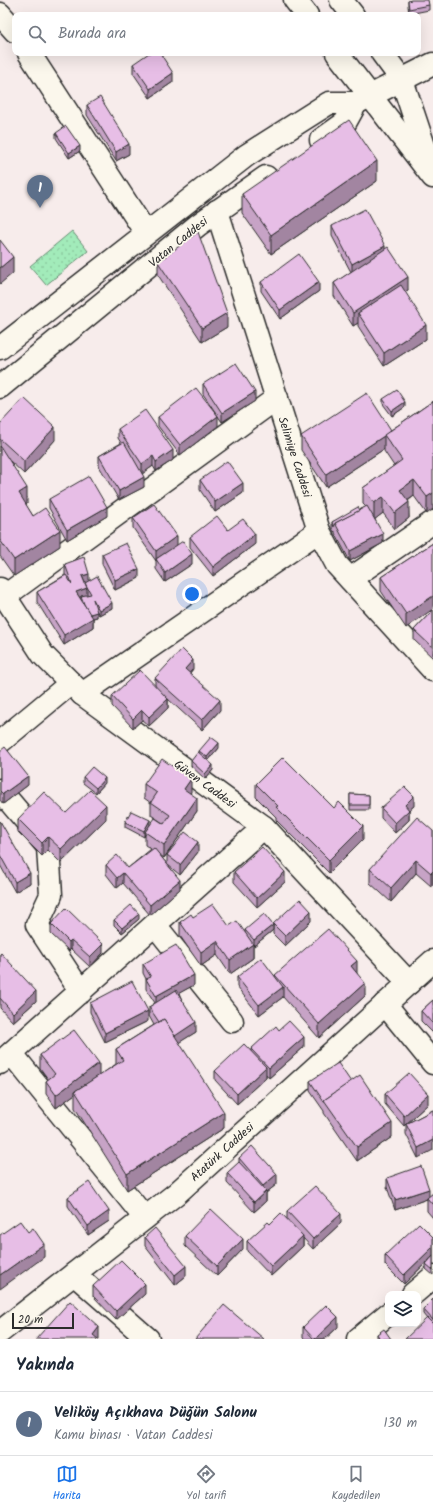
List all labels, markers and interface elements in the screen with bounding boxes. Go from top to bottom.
search box [12,12,421,56]
text: Burada ara [58,22,126,46]
icon: search [26,23,48,45]
pin: 1 [27,175,53,208]
street label: Vatan Caddesi [144,212,213,272]
street label: Selimiye Caddesi [273,414,317,501]
your location [182,584,202,604]
street label: Güven Caddesi [170,755,241,814]
street label: Atatürk Caddesi [186,1118,259,1186]
map controls [385,1291,421,1327]
button: layers [385,1291,421,1327]
scale bar [12,1311,74,1330]
text: 20 m [18,1311,43,1329]
text: Yakında [16,1352,74,1379]
text: Veliköy Açıkhava Düğün Salonu [54,1401,257,1425]
text: 1 [27,1413,31,1434]
text: 130 m [383,1413,417,1434]
text: Kamu binası · Vatan Caddesi [54,1425,213,1446]
tab: Harita [53,1463,81,1505]
tab: Yol tarifi [186,1463,226,1505]
tab: Kaydedilen [331,1463,380,1505]

